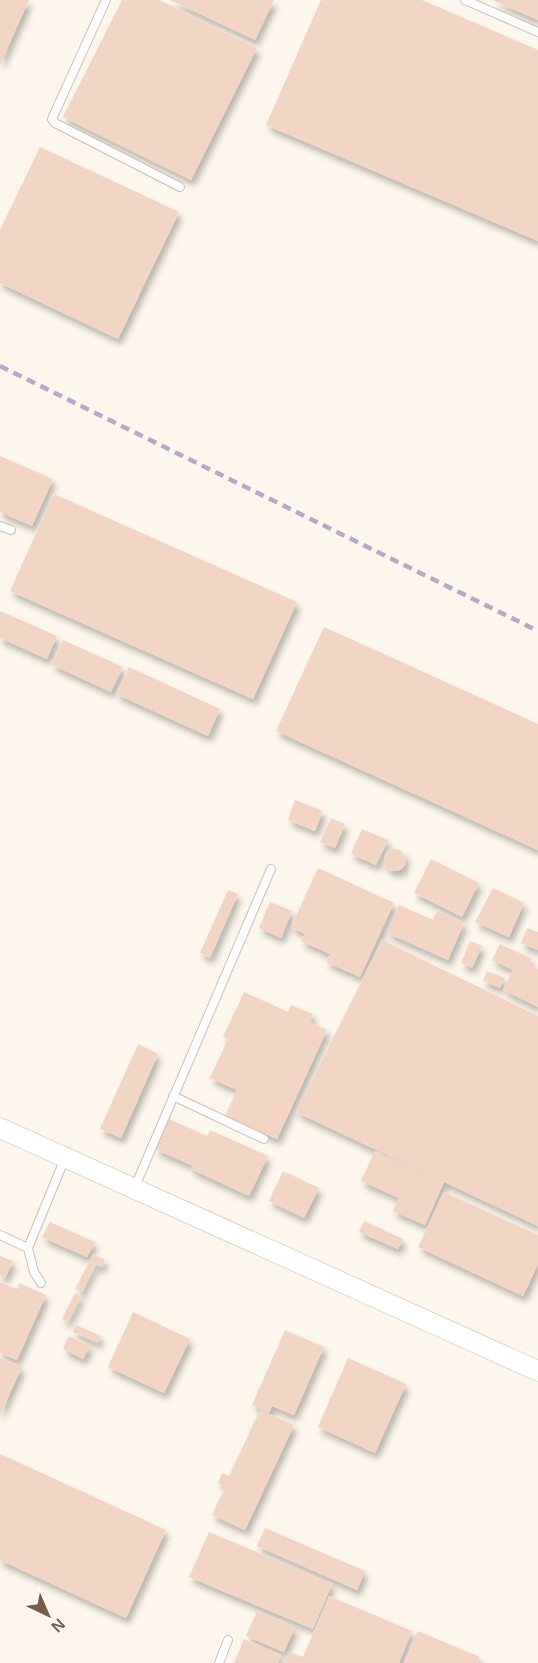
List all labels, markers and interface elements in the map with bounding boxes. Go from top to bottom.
north arrow [18,1585,78,1645]
text: N [48,1615,68,1636]

